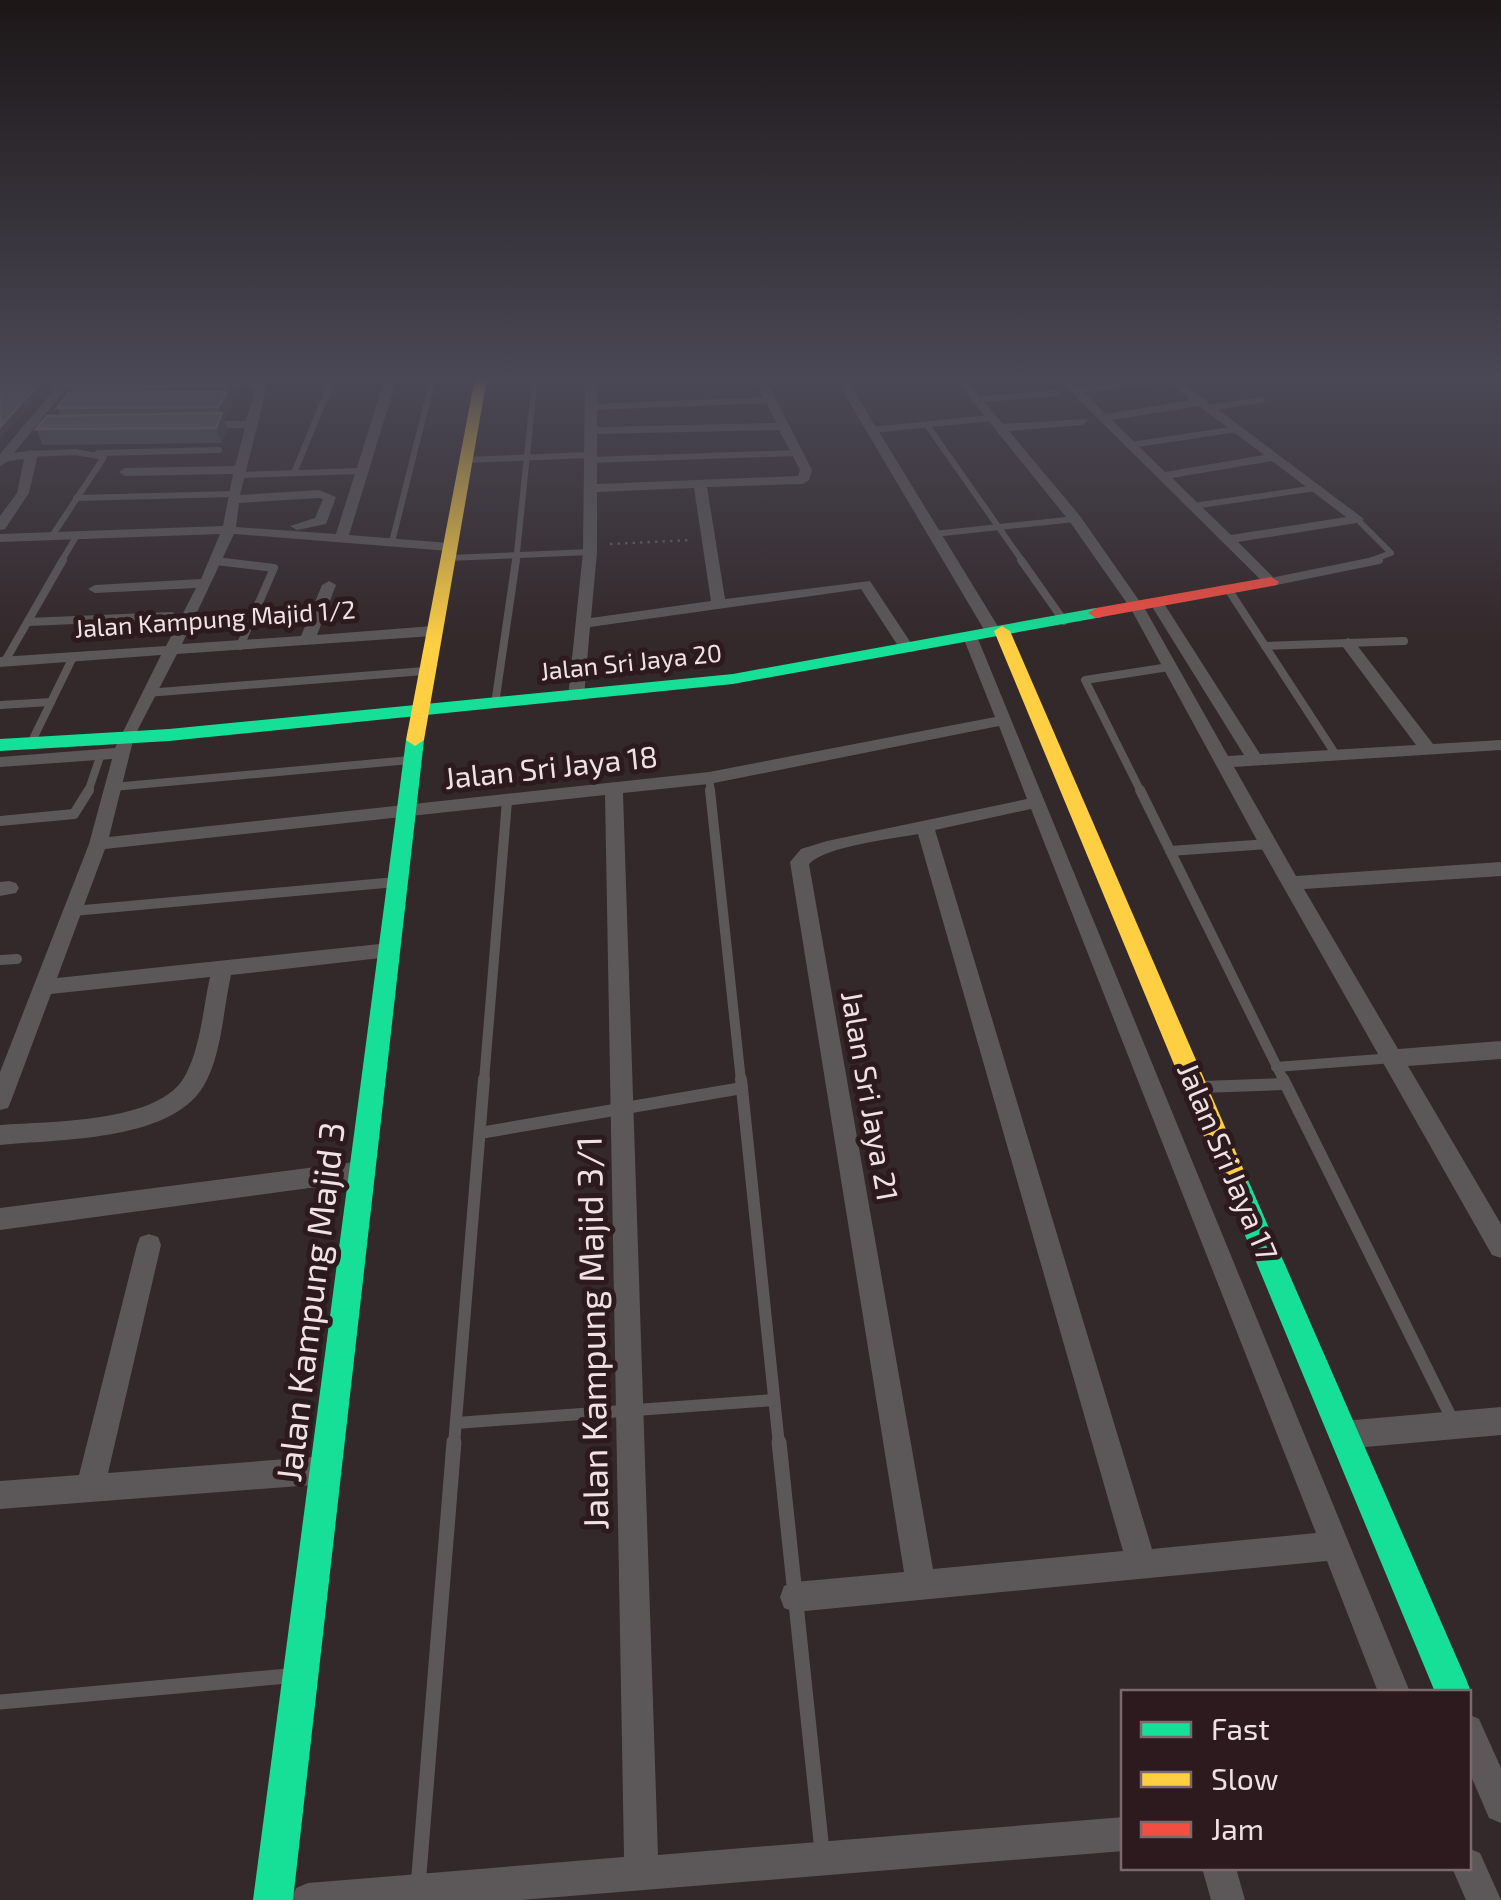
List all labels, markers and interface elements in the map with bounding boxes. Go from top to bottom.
street label: Jalan Kampung Majid 1/2 [73,593,356,643]
street label: Jalan Sri Jaya 20 [539,637,723,685]
street label: Jalan Sri Jaya 18 [442,737,659,795]
street label: Jalan Sri Jaya 21 [835,988,907,1204]
street label: Jalan Sri Jaya 17 [1171,1057,1287,1266]
street label: Jalan Kampung Majid 3 [266,1120,352,1484]
street label: Jalan Kampung Majid 3/1 [567,1136,615,1530]
legend [1121,1690,1471,1870]
text: Fast [1211,1710,1270,1746]
text: Slow [1211,1760,1278,1796]
text: Jam [1211,1810,1264,1846]

